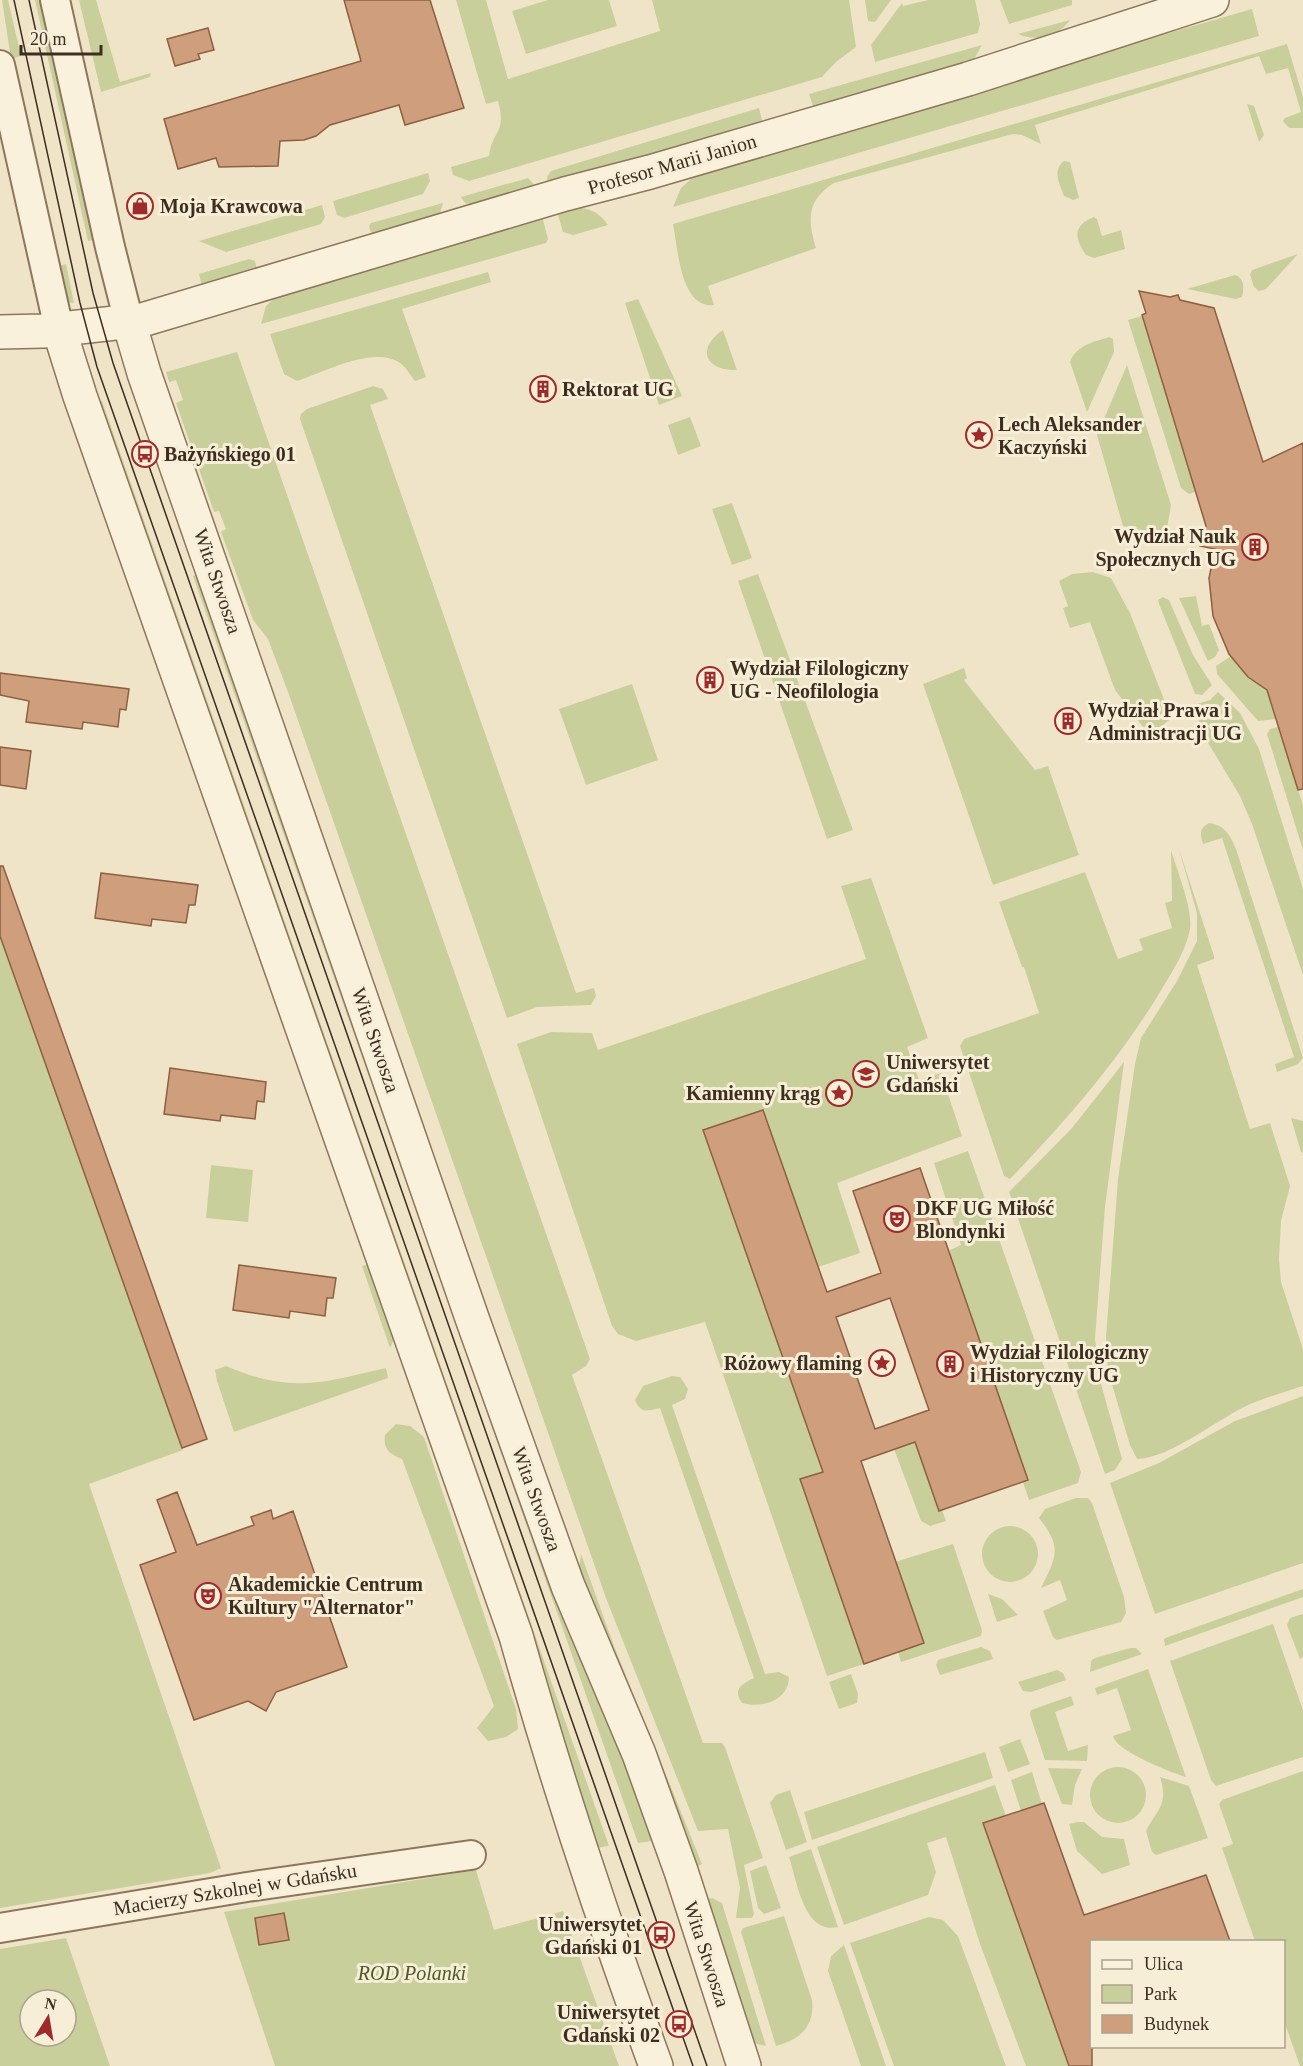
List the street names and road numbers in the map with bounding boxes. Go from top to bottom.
street label: Profesor Marii Janion [585,129,759,199]
street label: Wita Stwosza [190,526,246,637]
street label: Wita Stwosza [348,985,404,1096]
street label: Wita Stwosza [508,1444,566,1554]
street label: Macierzy Szkolnej w Gdańsku [112,1859,358,1920]
street label: Wita Stwosza [680,1898,734,2010]

